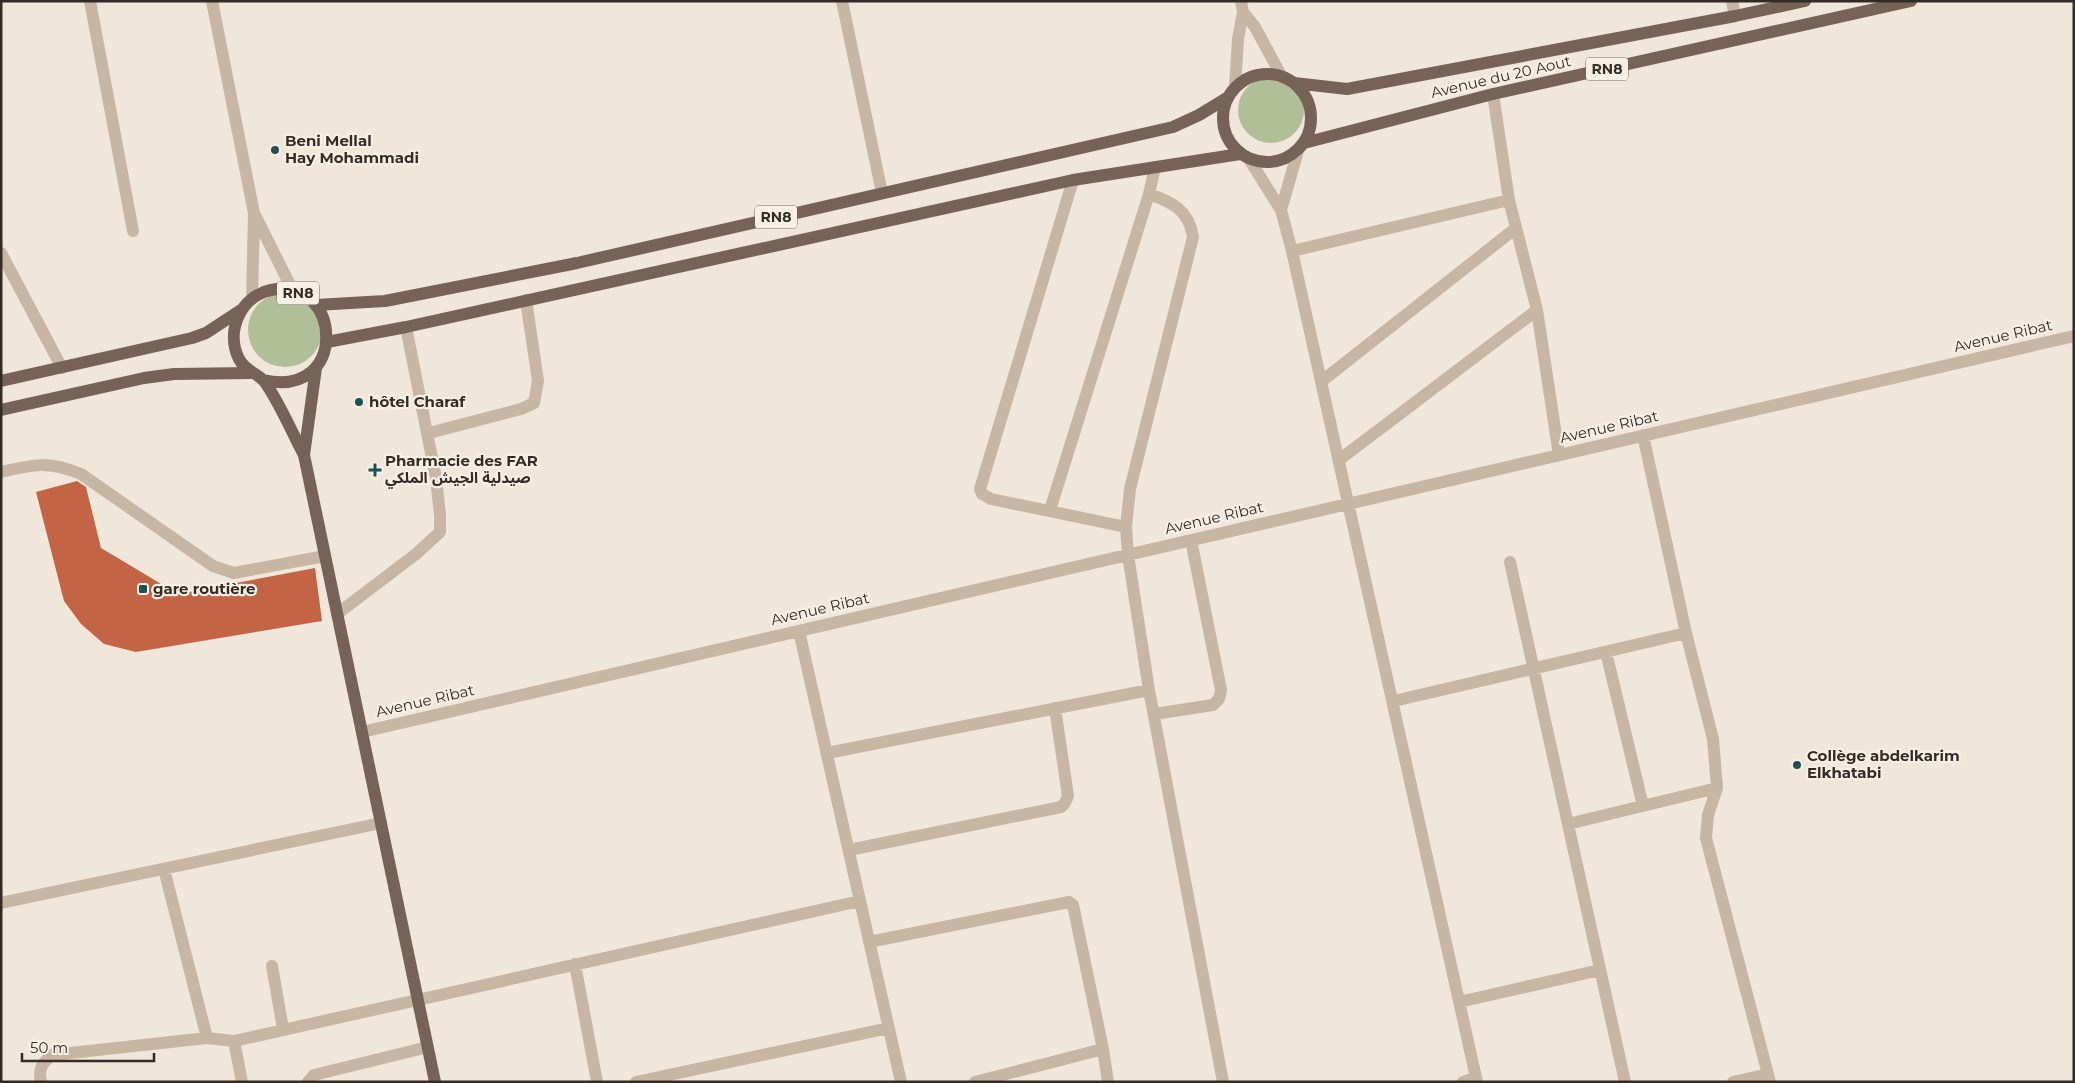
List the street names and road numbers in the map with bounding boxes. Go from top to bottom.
street label: Avenue du 20 Aout [1429,51,1573,102]
road number: RN8 [1586,58,1628,80]
road number: RN8 [755,206,797,228]
road number: RN8 [277,282,319,304]
street label: Avenue Ribat [1952,315,2054,356]
street label: Avenue Ribat [1558,406,1660,447]
street label: Avenue Ribat [1163,497,1265,538]
street label: Avenue Ribat [769,588,871,629]
street label: Avenue Ribat [374,680,476,721]

